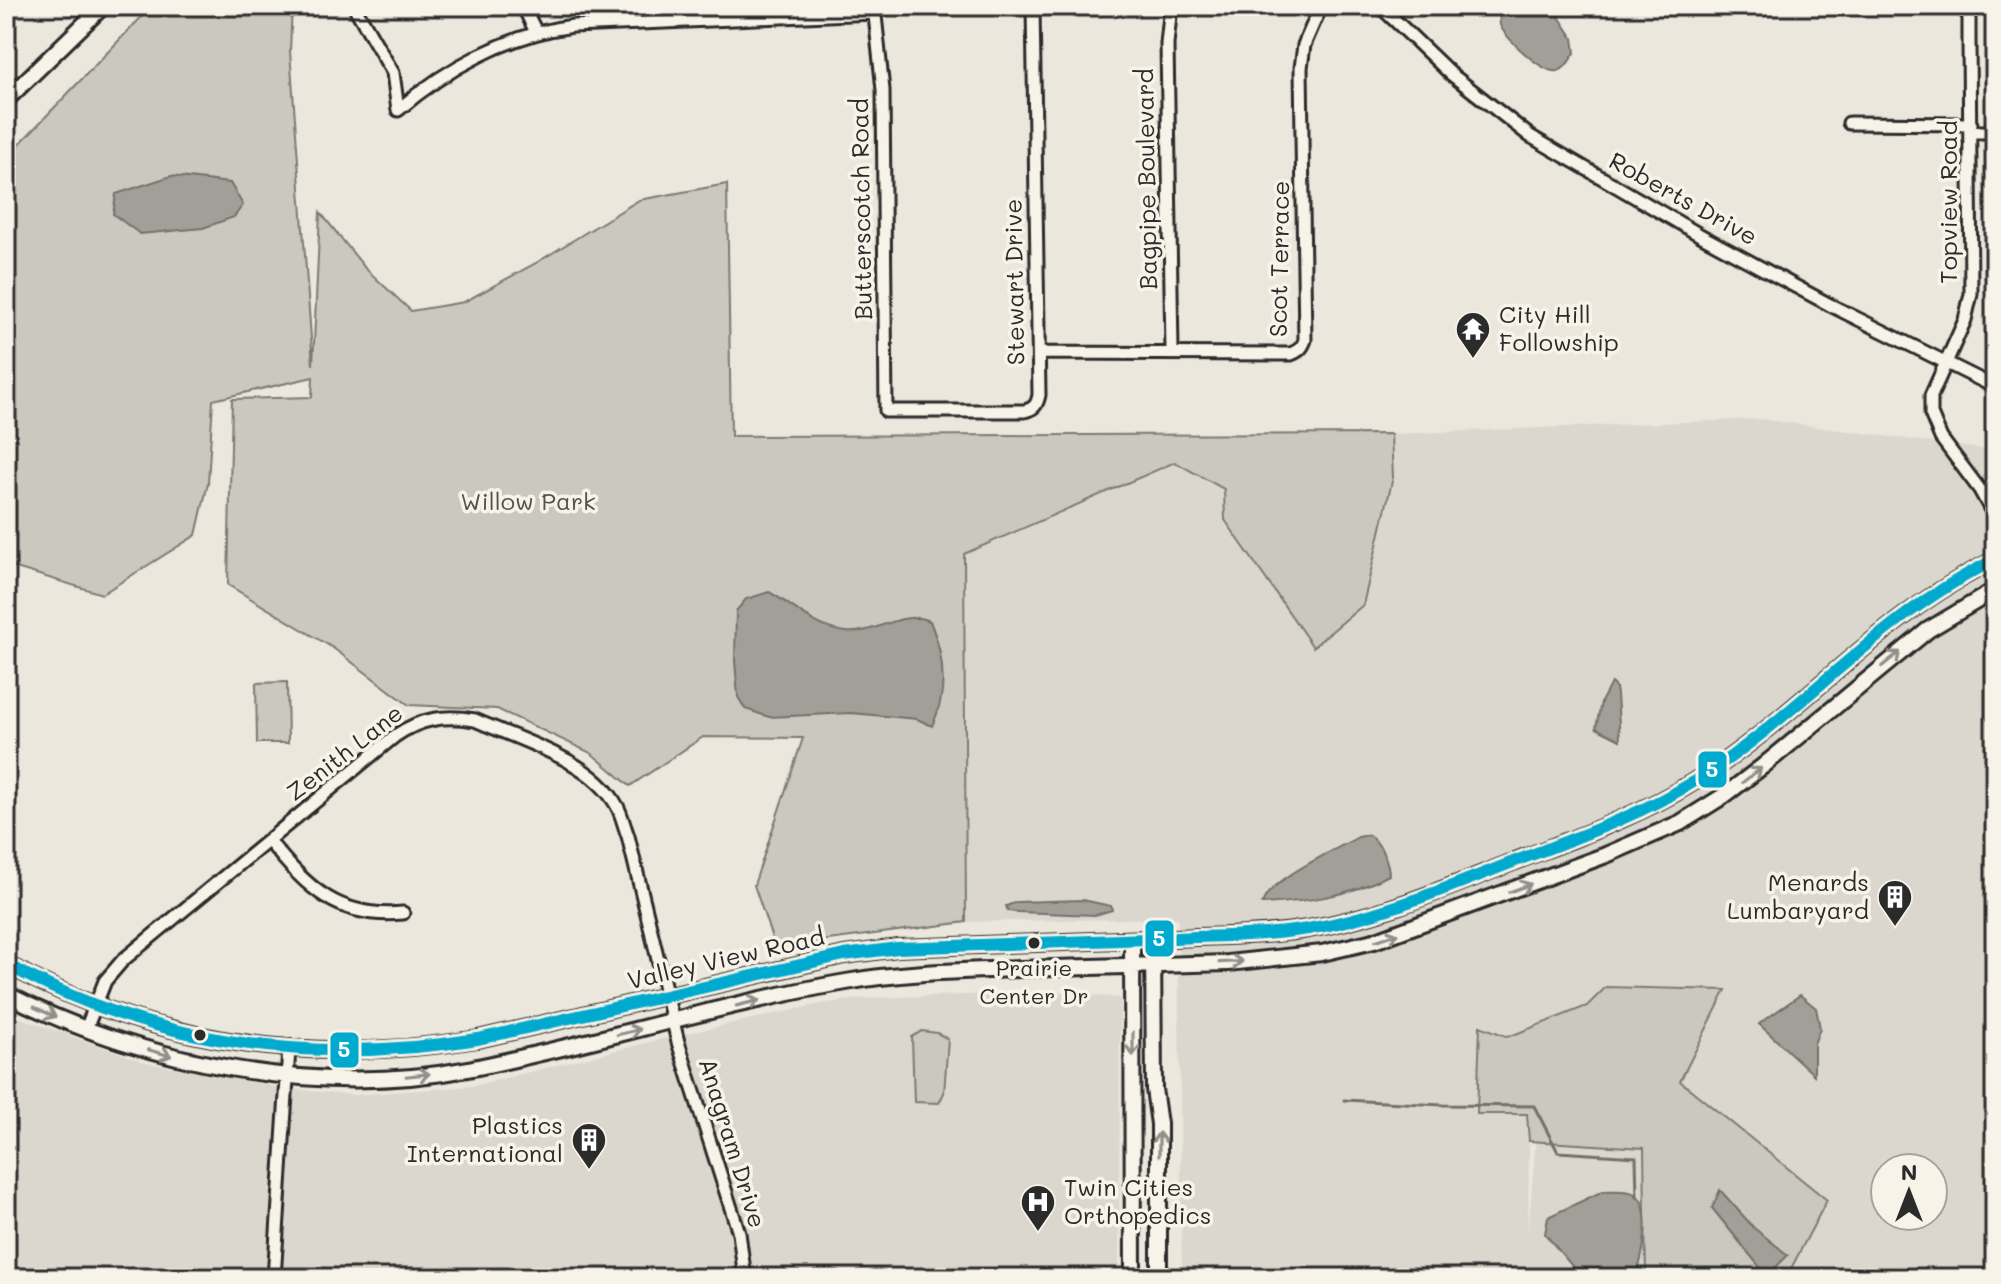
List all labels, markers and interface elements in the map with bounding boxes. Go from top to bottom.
street label: Bagpipe Boulevard [1128,68,1163,290]
street label: Butterscotch Road [843,98,878,320]
street label: Topview Road [1932,120,1963,284]
street label: Roberts Drive [1604,144,1763,251]
street label: Scot Terrace [1262,181,1295,337]
street label: Stewart Drive [997,199,1030,365]
place label: City Hill Followship [1499,298,1619,357]
temple icon: City Hill Followship [1454,310,1492,360]
park label: Willow Park [460,485,596,516]
one-way arrow [1880,650,1901,668]
street label: Zenith Lane [280,697,408,807]
line badge: 5 [1697,750,1728,789]
text: 5 [1706,754,1719,783]
one-way arrow [1741,766,1762,783]
place label: Menards Lumbaryard [1727,866,1869,925]
building icon: Menards Lumbaryard [1876,878,1914,928]
one-way arrow [1507,880,1531,894]
line badge: 5 [1144,919,1175,958]
street label: Valley View Road [624,920,827,995]
text: 5 [1153,923,1166,952]
one-way arrow [1375,928,1400,943]
marker: Prairie Center Dr [1026,935,1042,951]
place label: Prairie Center Dr [979,953,1089,1010]
one-way arrow [1217,955,1244,970]
one-way arrow [735,994,761,1009]
one-way arrow [33,1005,57,1020]
one-way arrow [616,1024,641,1039]
unlabelled marker [192,1027,208,1043]
one-way arrow [1125,1030,1141,1057]
line badge: 5 [329,1031,360,1069]
text: 5 [338,1034,351,1063]
one-way arrow [146,1047,172,1062]
street label: Anagram Drive [693,1054,774,1231]
one-way arrow [404,1067,431,1082]
place label: Plastics International [407,1109,563,1168]
building icon: Plastics International [570,1121,608,1171]
one-way arrow [1151,1131,1167,1158]
north arrow [1869,1152,1949,1232]
text: N [1901,1157,1917,1186]
place label: Twin Cities Orthopedics [1064,1171,1211,1230]
hospital icon: Twin Cities Orthopedics [1019,1183,1057,1233]

